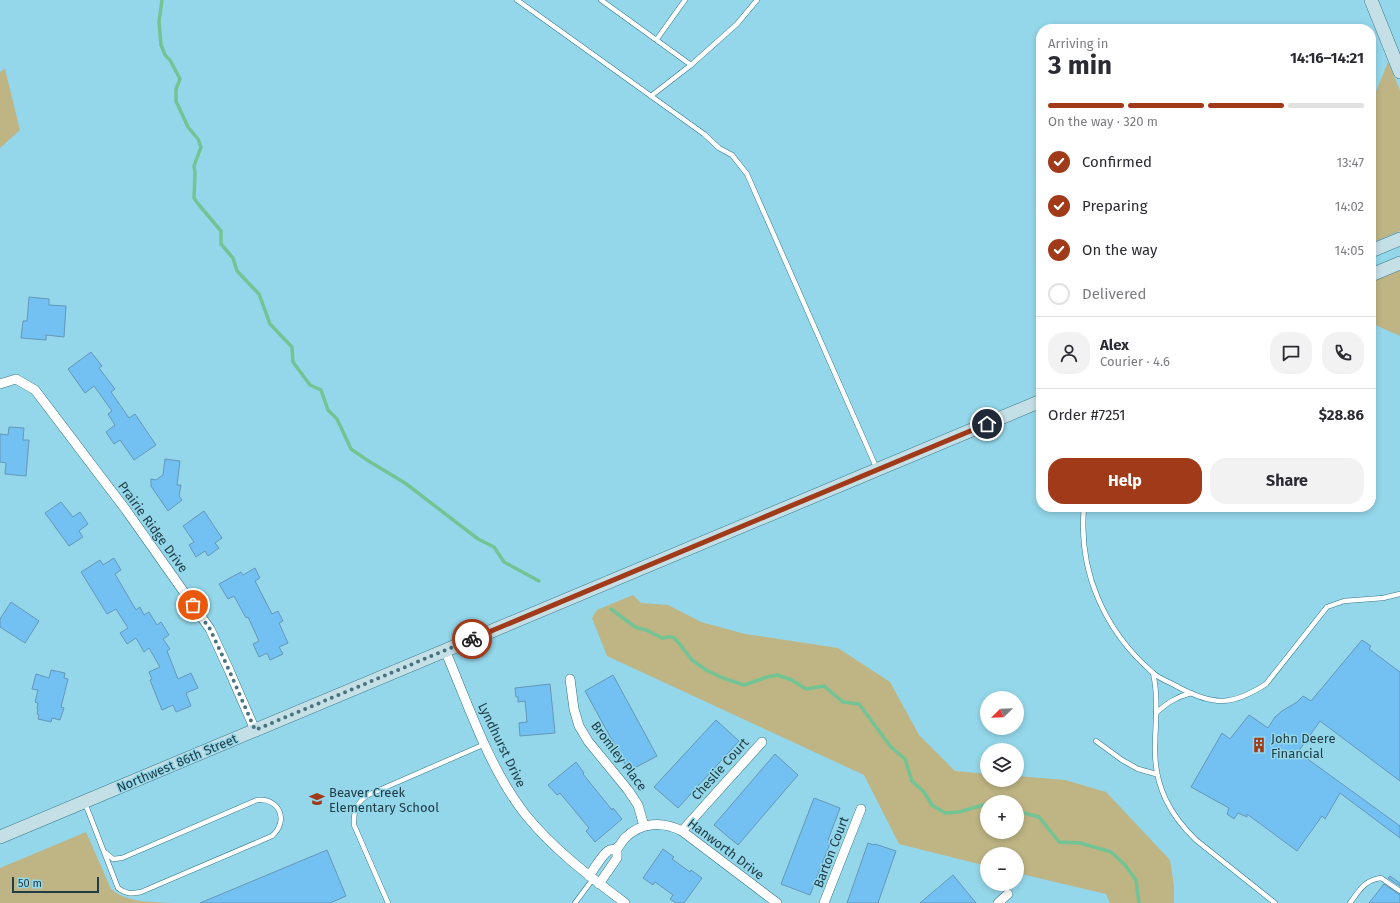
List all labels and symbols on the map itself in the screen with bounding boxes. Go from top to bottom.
pin [970,407,1004,441]
street label: Prairie Ridge Drive [115,479,191,575]
pin [176,588,210,622]
courier [452,619,492,659]
north arrow [980,691,1024,735]
street label: Lyndhurst Drive [475,700,529,790]
street label: Bromley Place [588,718,650,794]
street label: Northwest 86th Street [114,731,240,795]
place label: John Deere Financial [1271,731,1336,761]
street label: Cheslie Court [688,735,752,803]
building icon: John Deere Financial [1250,736,1268,754]
place label: Beaver Creek Elementary School [329,785,439,815]
school or university icon: Beaver Creek Elementary School [308,790,326,808]
street label: Barton Court [811,814,852,890]
street label: Hanworth Drive [685,815,767,883]
scale bar [12,875,99,894]

